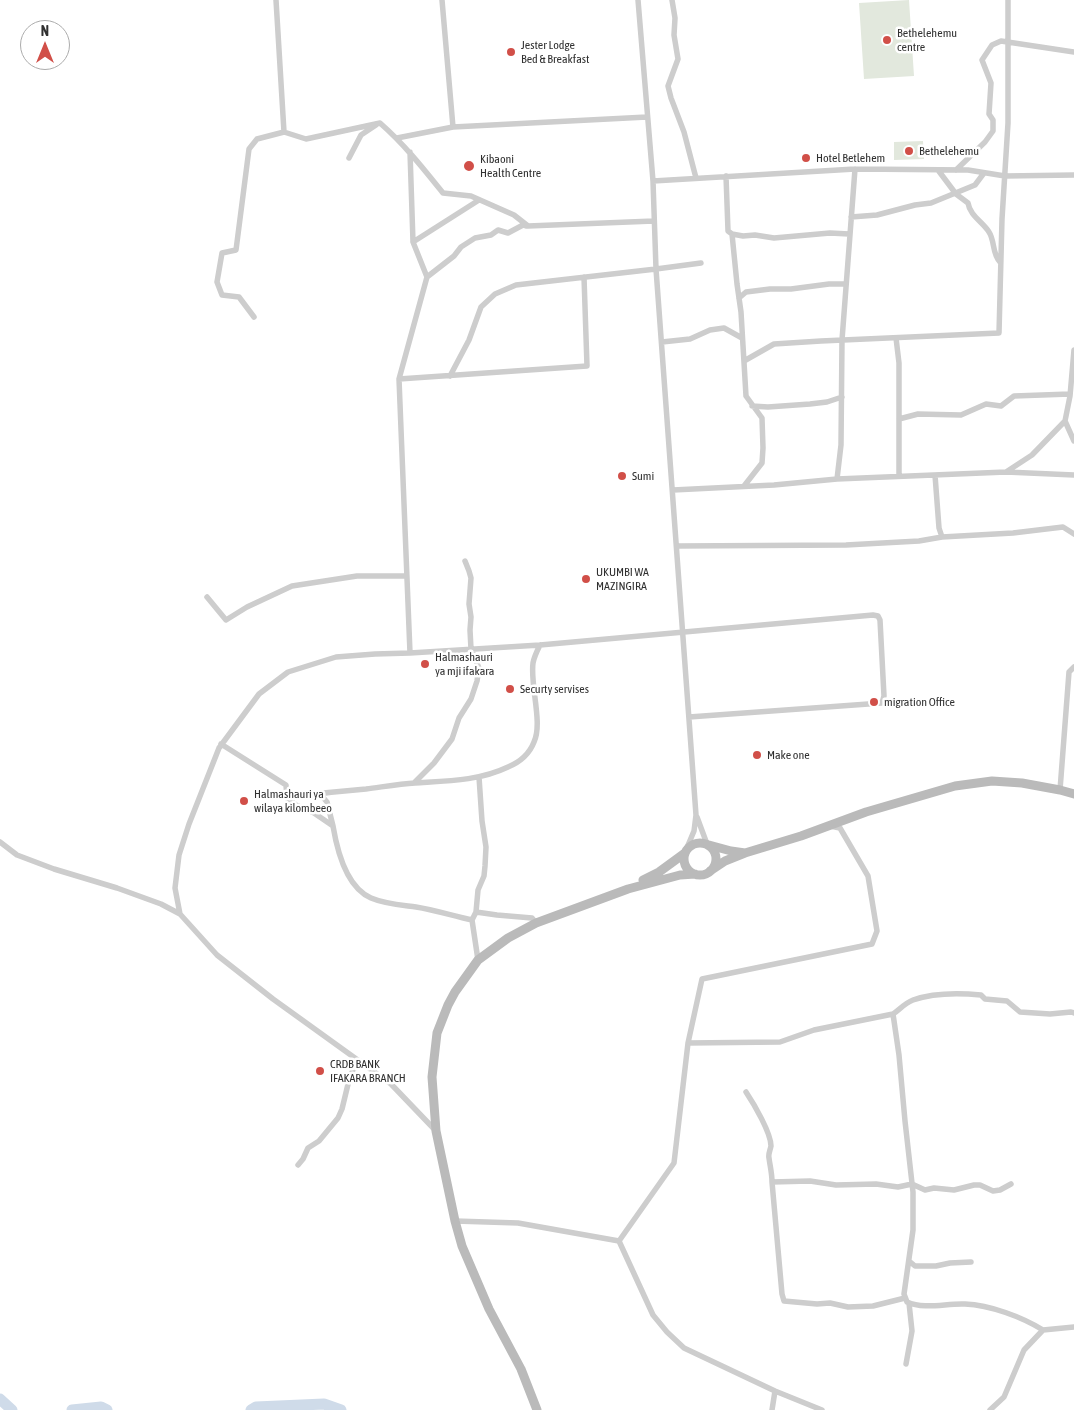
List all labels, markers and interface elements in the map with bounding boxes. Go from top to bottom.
north arrow [20,20,70,70]
text: N [41,23,49,39]
place label: Bethelehemu centre [897,26,957,54]
marker: Bethelehemu centre [881,34,893,46]
place label: Jester Lodge Bed & Breakfast [521,38,589,66]
marker: Jester Lodge Bed & Breakfast [505,46,517,58]
place label: Bethelehemu [919,144,979,158]
marker: Bethelehemu [903,145,915,157]
place label: Hotel Betlehem [816,151,885,165]
place label: Kibaoni Health Centre [480,152,541,180]
marker: Hotel Betlehem [800,152,812,164]
marker: Kibaoni Health Centre [462,159,476,173]
place label: Sumi [632,469,654,483]
marker: Sumi [616,470,628,482]
place label: UKUMBI WA MAZINGIRA [596,565,649,593]
marker: UKUMBI WA MAZINGIRA [580,573,592,585]
place label: Halmashauri ya mji ifakara [435,650,494,678]
marker: Halmashauri ya mji ifakara [419,658,431,670]
place label: Securty servises [520,682,589,696]
marker: Securty servises [504,683,516,695]
place label: migration Office [884,695,955,709]
marker: migration Office [868,696,880,708]
place label: Make one [767,748,810,762]
marker: Make one [751,749,763,761]
place label: Halmashauri ya wilaya kilombeeo [254,787,332,815]
marker: Halmashauri ya wilaya kilombeeo [238,795,250,807]
place label: CRDB BANK IFAKARA BRANCH [330,1057,406,1085]
marker: CRDB BANK IFAKARA BRANCH [314,1065,326,1077]

